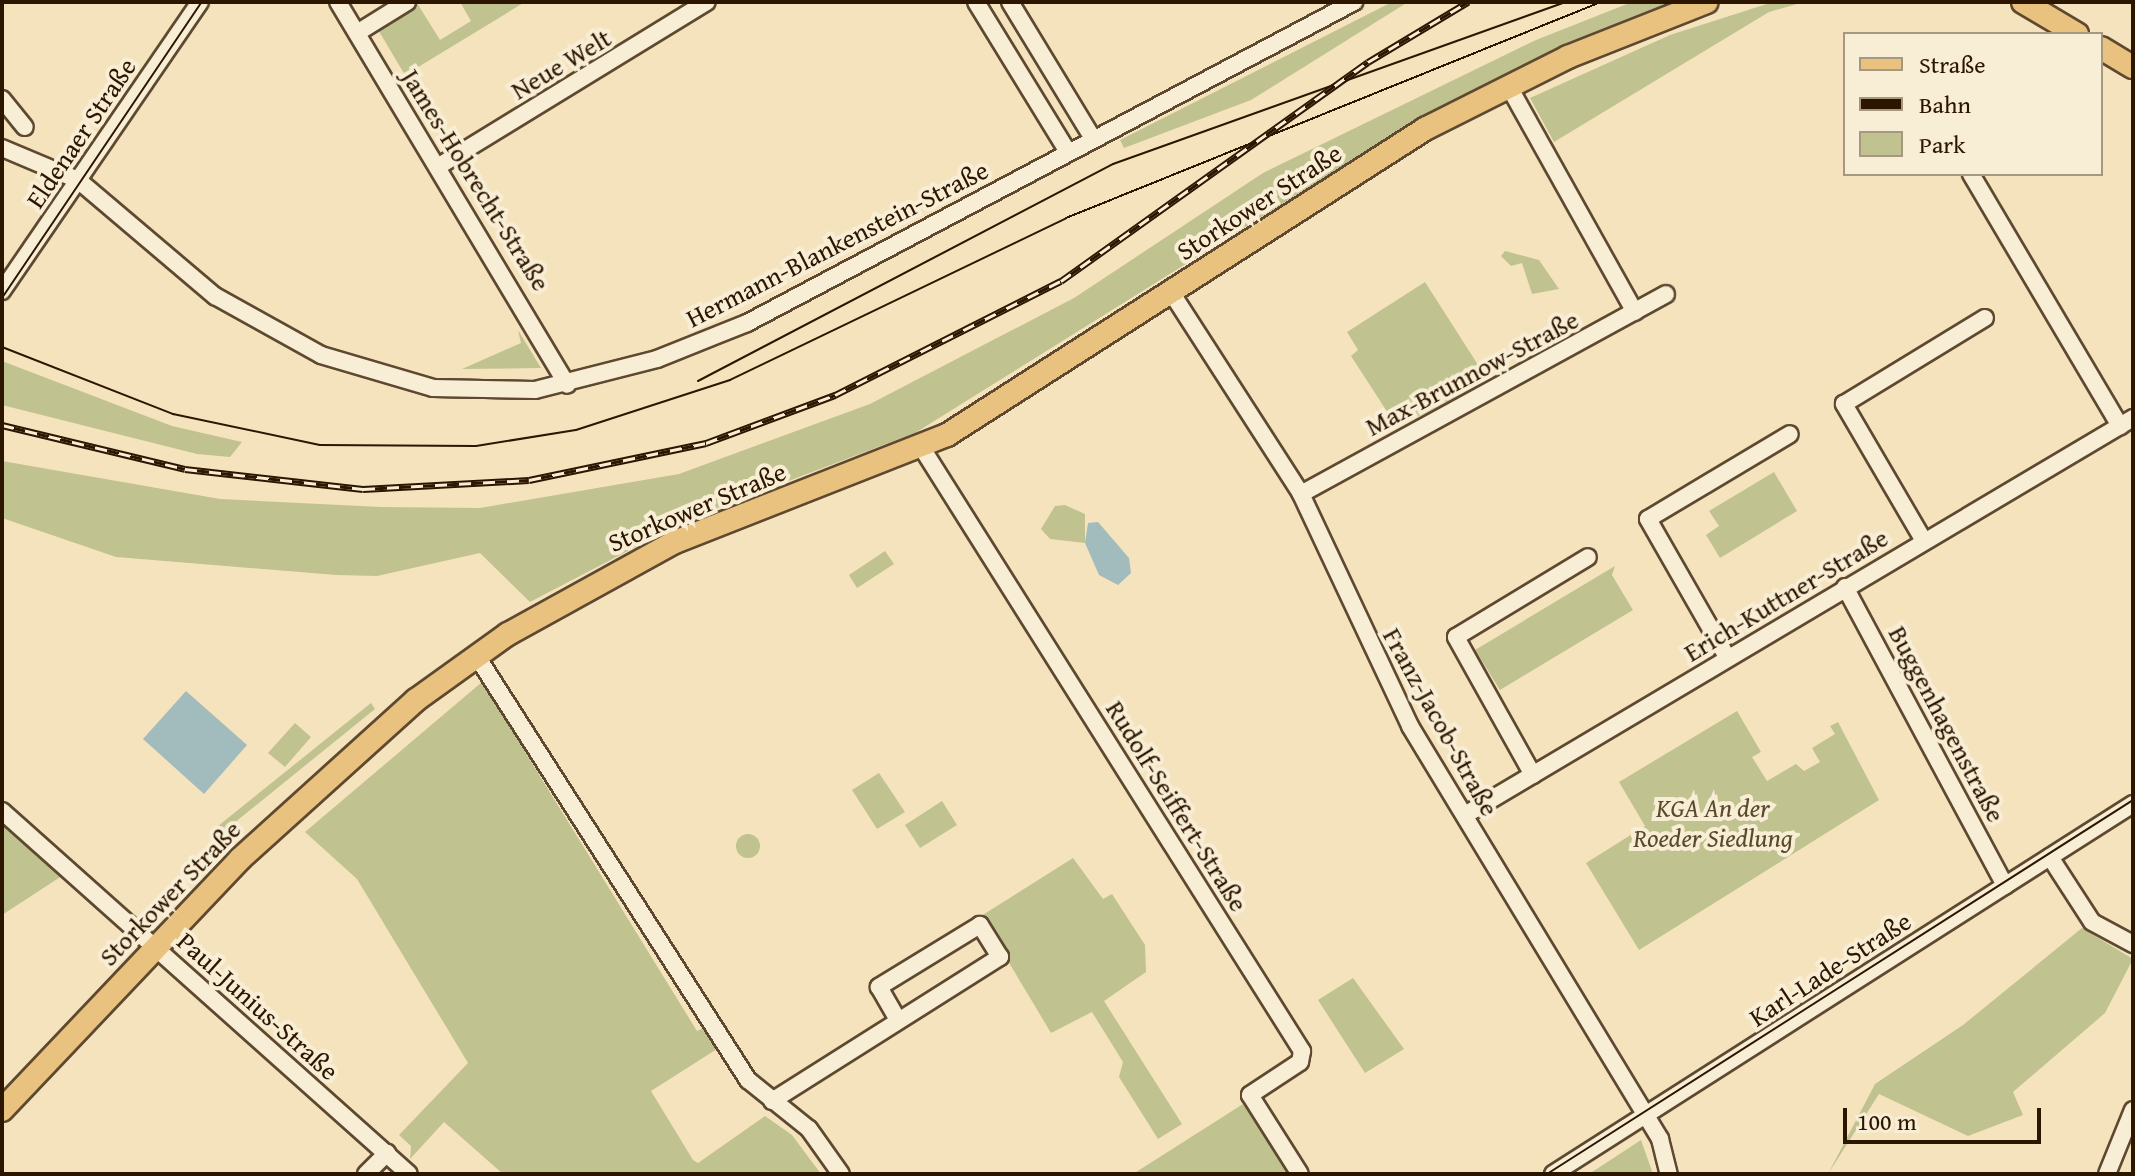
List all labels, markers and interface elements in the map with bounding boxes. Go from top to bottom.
street label: Neue Welt [505,22,617,106]
legend [1843,32,2103,176]
text: Straße [1919,47,1986,82]
street label: Eldenaer Straße [19,52,143,214]
street label: James-Hobrecht-Straße [395,63,557,297]
text: Bahn [1919,87,1971,122]
text: Park [1919,127,1965,162]
street label: Storkower Straße [1171,137,1347,267]
street label: Hermann-Blankenstein-Straße [681,154,993,334]
street label: Max-Brunnow-Straße [1360,304,1584,442]
street label: Storkower Straße [603,456,791,558]
street label: Erich-Kuttner-Straße [1678,522,1894,668]
street label: Buggenhagenstraße [1882,621,2012,827]
street label: Franz-Jacob-Straße [1376,623,1506,821]
street label: Rudolf-Seiffert-Straße [1099,695,1255,917]
park label: KGA An der Roeder Siedlung [1633,792,1793,854]
street label: Storkower Straße [93,814,247,972]
street label: Karl-Lade-Straße [1743,905,1917,1033]
street label: Paul-Junius-Straße [171,925,345,1087]
scale bar [1847,1092,2045,1142]
text: 100 m [1857,1104,1917,1139]

